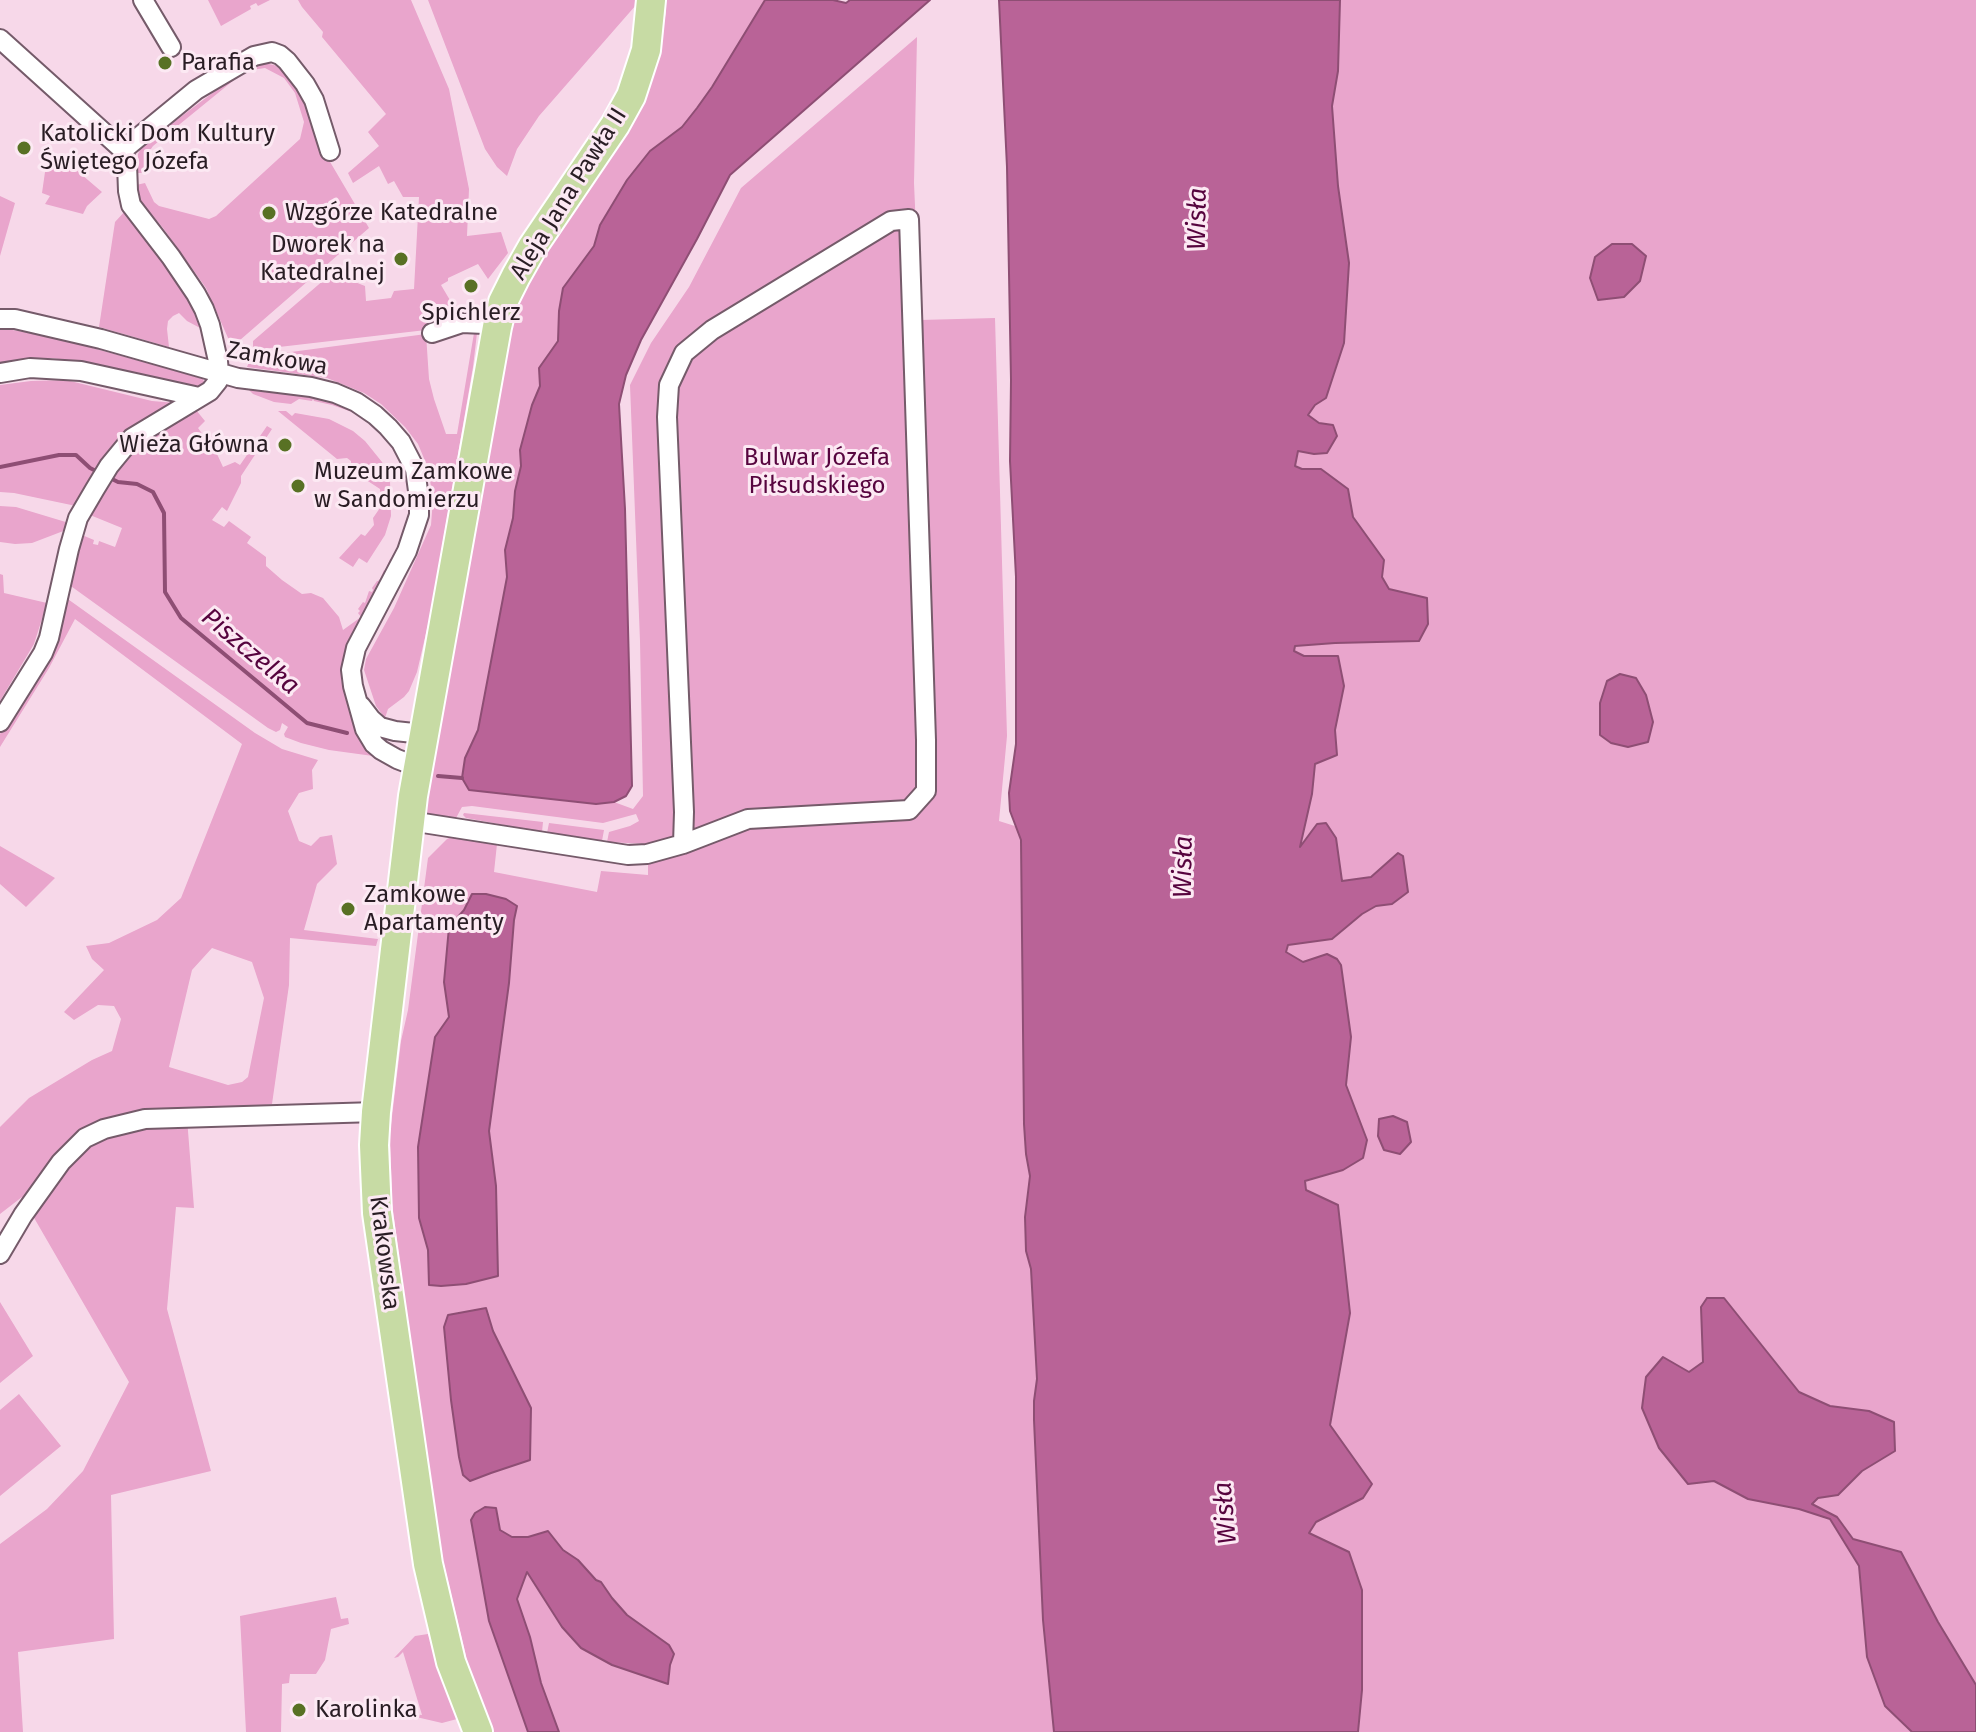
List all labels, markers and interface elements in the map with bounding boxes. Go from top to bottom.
place label: Parafia [181,49,255,77]
marker: Parafia [156,54,174,72]
street label: Aleja Jana Pawła II [505,103,633,285]
place label: Katolicki Dom Kultury Świętego Józefa [40,120,275,176]
marker: Katolicki Dom Kultury Świętego Józefa [15,139,33,157]
water label: Wisła [1182,187,1214,251]
place label: Wzgórze Katedralne [285,199,498,227]
marker: Wzgórze Katedralne [260,204,278,222]
place label: Dworek na Katedralnej [260,231,385,287]
marker: Dworek na Katedralnej [392,250,410,268]
marker: Spichlerz [462,277,480,295]
place label: Spichlerz [421,299,521,327]
street label: Zamkowa [224,336,330,382]
place label: Wieża Główna [119,431,269,459]
marker: Wieża Główna [276,436,294,454]
park label: Bulwar Józefa Piłsudskiego [744,444,890,500]
place label: Muzeum Zamkowe w Sandomierzu [314,458,513,514]
marker: Muzeum Zamkowe w Sandomierzu [289,477,307,495]
water label: Piszczelka [195,602,305,702]
water label: Wisła [1168,835,1200,899]
place label: Zamkowe Apartamenty [364,881,504,937]
marker: Zamkowe Apartamenty [339,900,357,918]
street label: Krakowska [363,1194,405,1312]
water label: Wisła [1208,1481,1244,1545]
place label: Karolinka [315,1696,417,1724]
marker: Karolinka [290,1701,308,1719]

